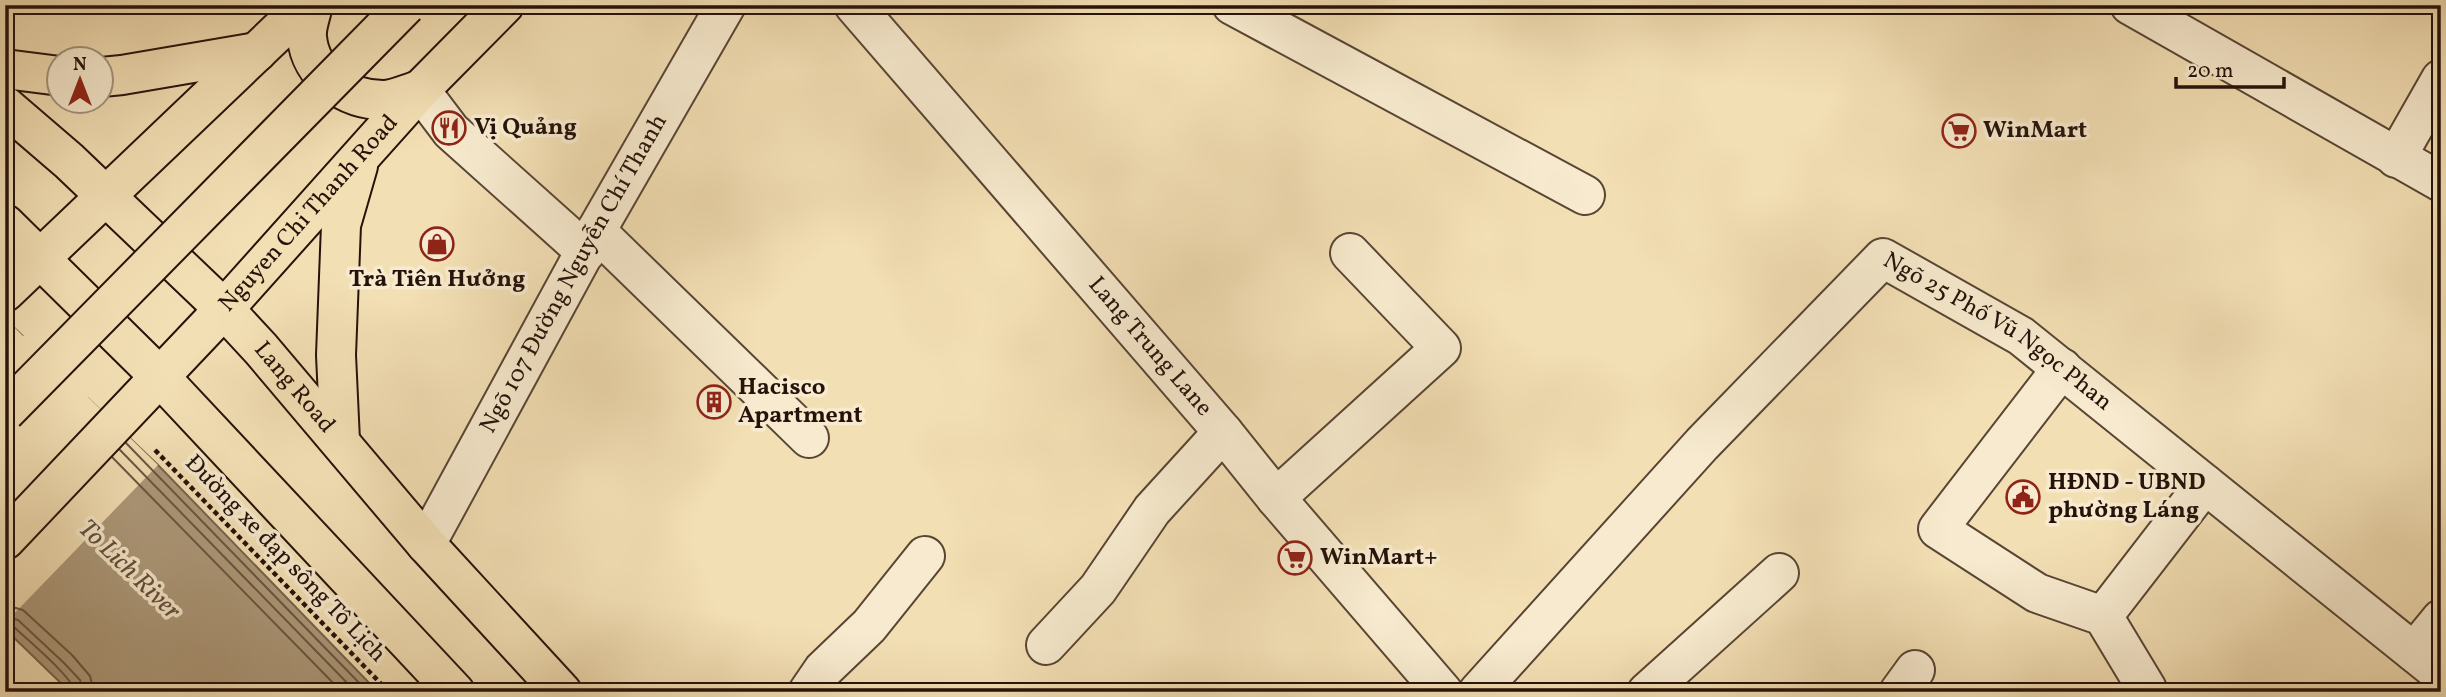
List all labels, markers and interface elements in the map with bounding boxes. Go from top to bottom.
north arrow [46,46,116,116]
scale bar [2176,46,2285,90]
text: N [73,52,87,78]
text: 20 m [2187,57,2233,86]
street label: Nguyen Chi Thanh Road [211,108,407,320]
street label: Ngõ 107 Đường Nguyễn Chí Thanh [472,108,677,440]
restaurant icon: Vị Quảng [430,109,468,147]
place label: Vị Quảng [474,111,577,145]
supermarket icon: WinMart [1940,112,1978,150]
place label: WinMart [1983,114,2087,148]
shop icon: Trà Tiên Hưởng [418,225,456,263]
street label: Ngõ 25 Phố Vũ Ngọc Phan [1876,244,2119,420]
place label: Trà Tiên Hưởng [349,263,525,297]
street label: Lang Trung Lane [1079,270,1220,424]
street label: Lang Road [245,334,343,441]
place label: Hacisco Apartment [738,371,863,433]
building icon: Hacisco Apartment [695,383,733,421]
street label: Đường xe đạp sông Tô Lịch [176,447,394,671]
place label: HĐND - UBND phường Láng [2048,466,2206,528]
public building icon: HĐND - UBND phường Láng [2004,478,2042,516]
water label: To Lich River [69,512,189,629]
supermarket icon: WinMart+ [1276,539,1314,577]
place label: WinMart+ [1320,541,1437,575]

